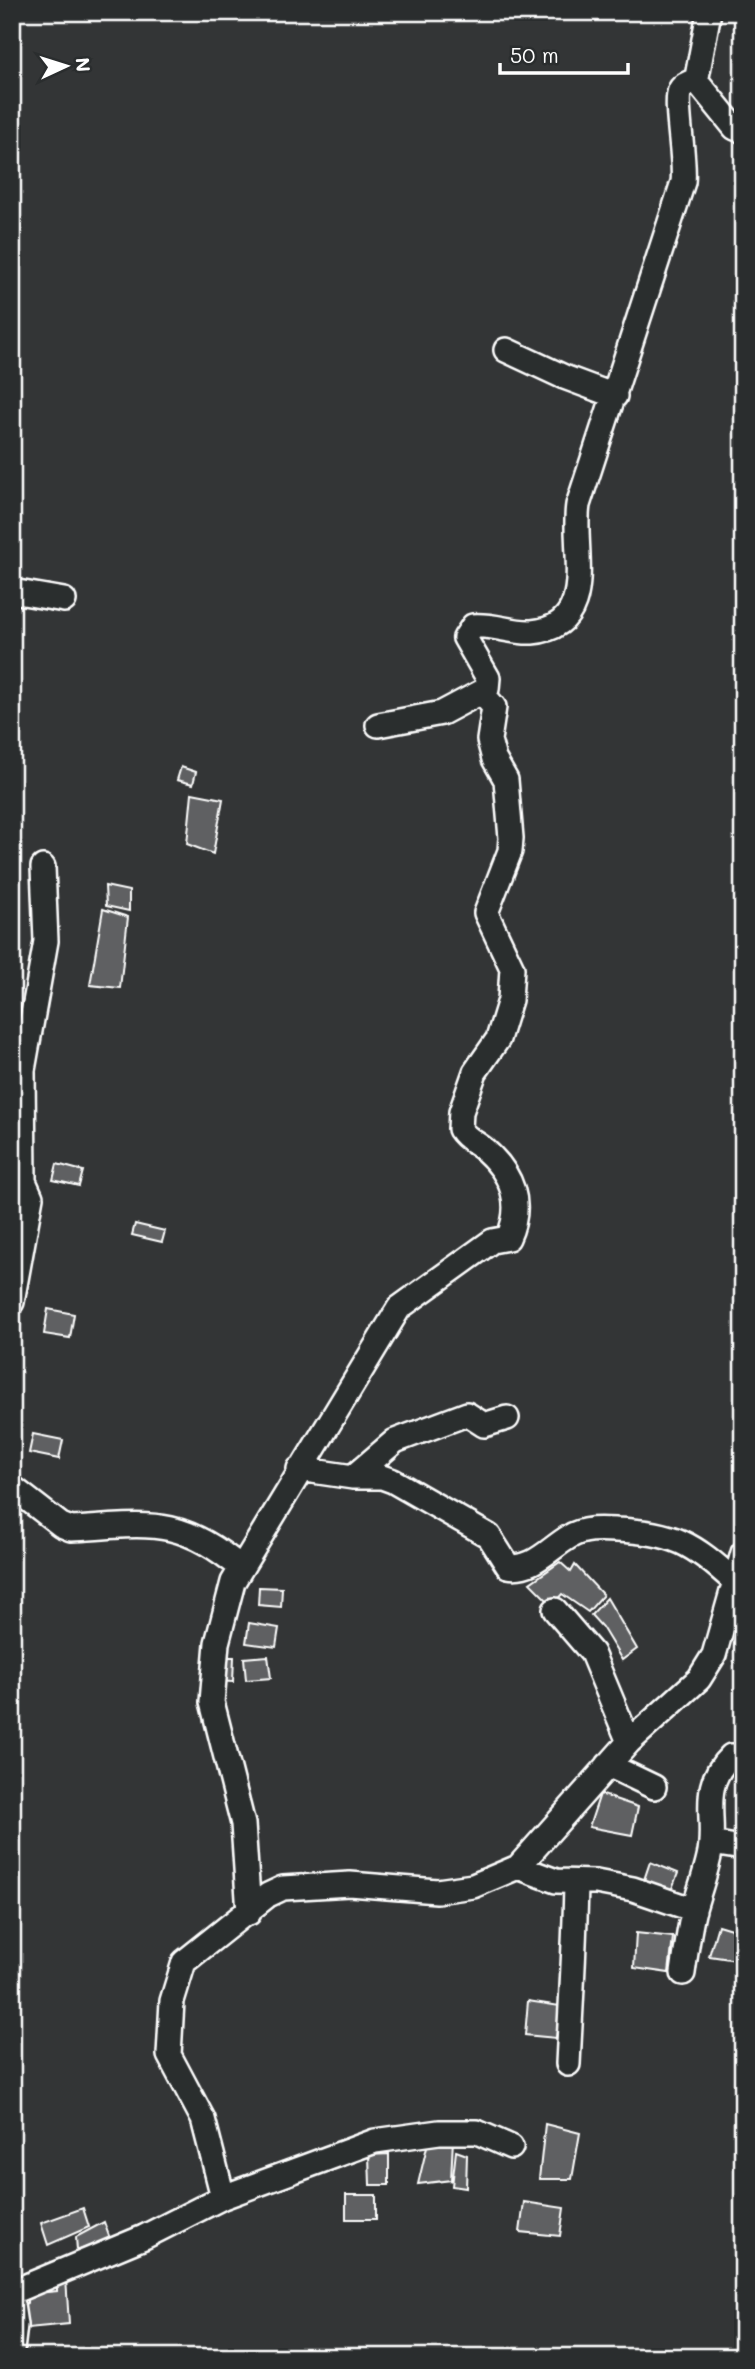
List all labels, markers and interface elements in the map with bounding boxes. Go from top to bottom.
north arrow [32,32,102,102]
scale bar [500,32,627,76]
text: 50 m [510,41,559,68]
text: N [70,57,96,73]

